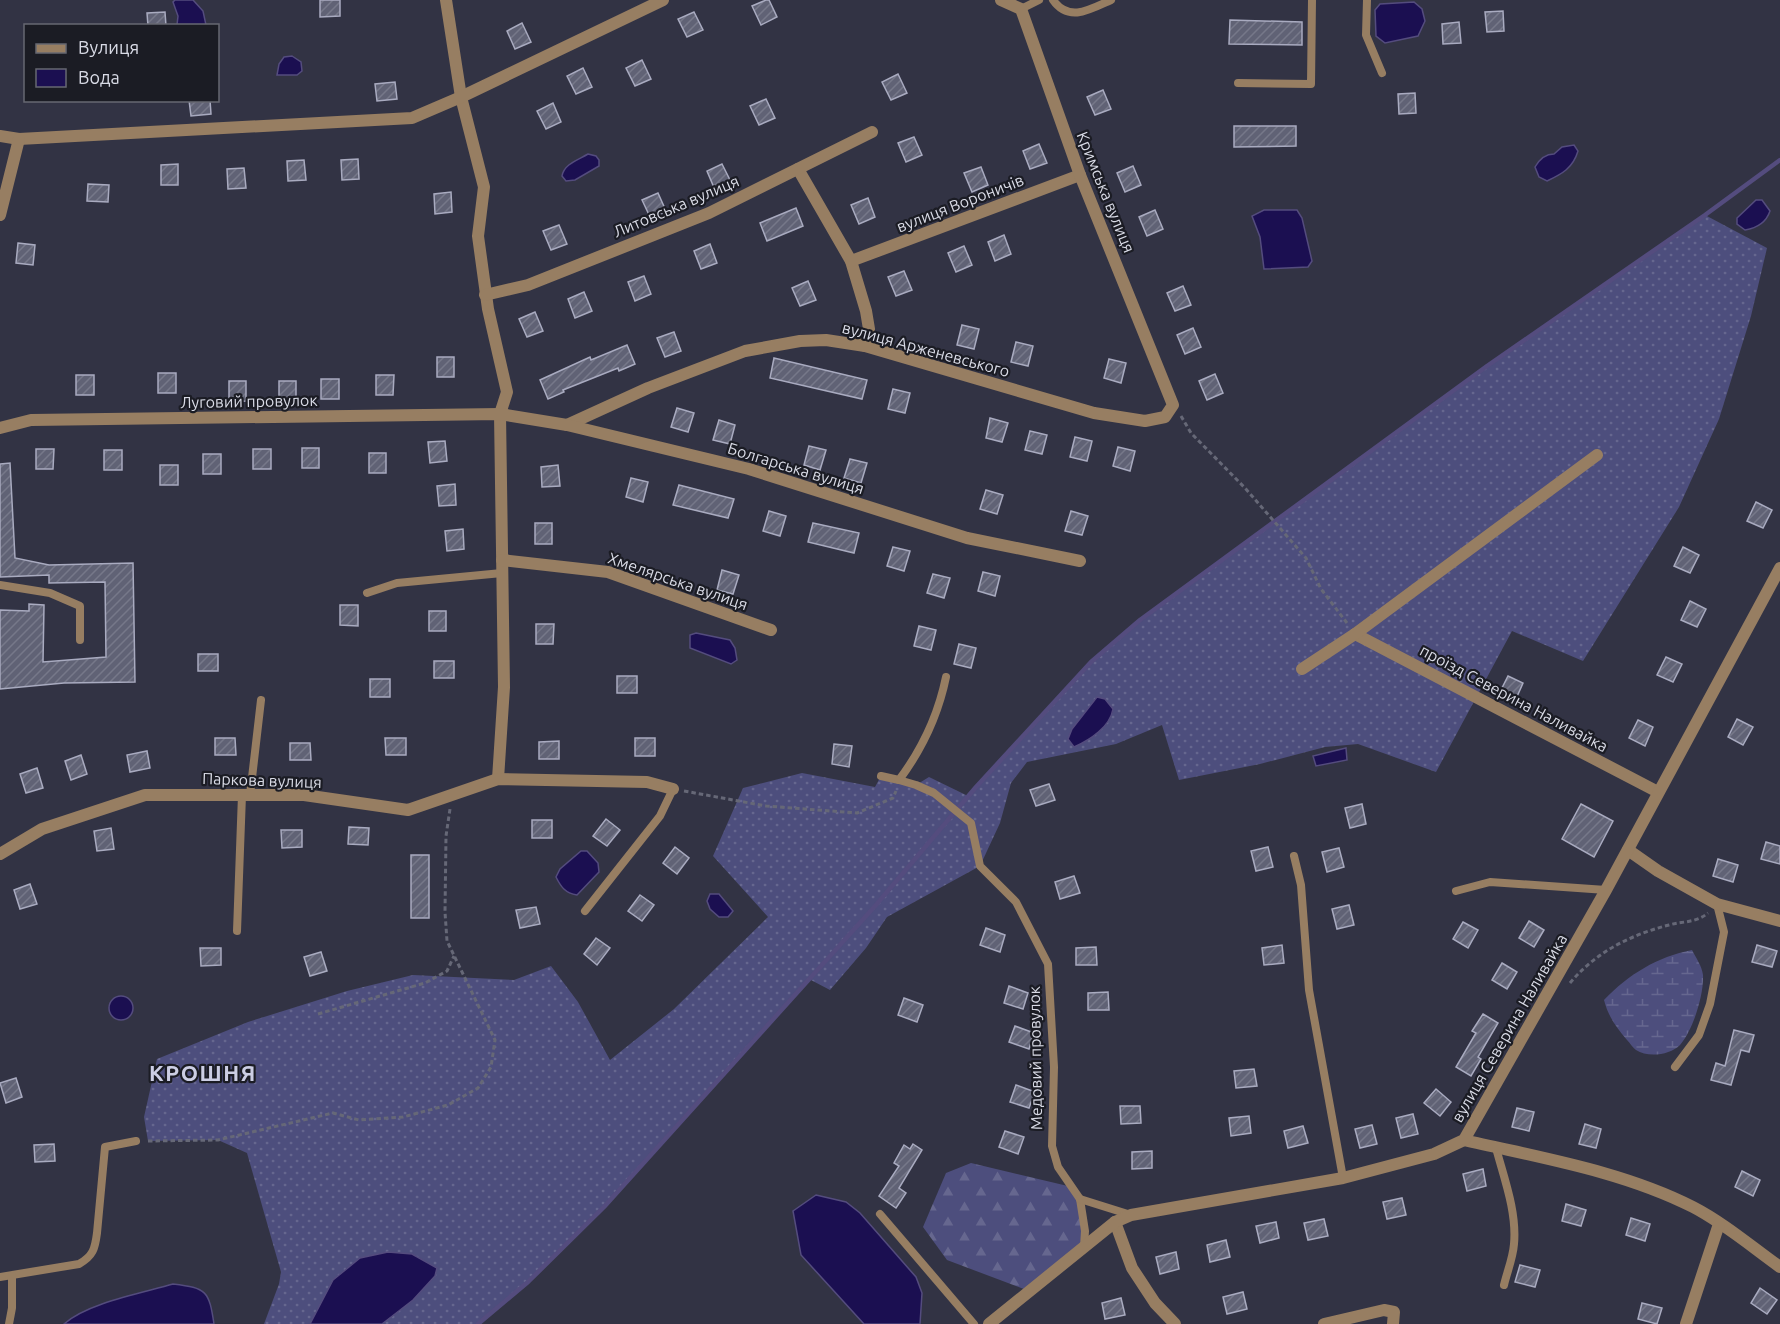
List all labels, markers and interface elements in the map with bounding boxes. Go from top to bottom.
legend [24,24,219,102]
text: Вулиця [78,37,139,57]
text: Вода [78,67,120,87]
street label: Кримська вулиця [1073,129,1139,255]
street label: вулиця Вороничів [894,170,1026,236]
street label: Литовська вулиця [610,171,742,241]
street label: вулиця Арженевського [840,318,1012,380]
street label: Луговий провулок [180,391,318,411]
street label: Болгарська вулиця [726,439,866,497]
street label: Хмелярська вулиця [606,549,750,613]
street label: проїзд Северина Наливайка [1417,641,1611,755]
street label: Паркова вулиця [202,769,322,791]
street label: вулиця Северина Наливайка [1448,931,1570,1125]
street label: Медовий провулок [1025,986,1045,1130]
district label: КРОШНЯ [149,1060,257,1085]

